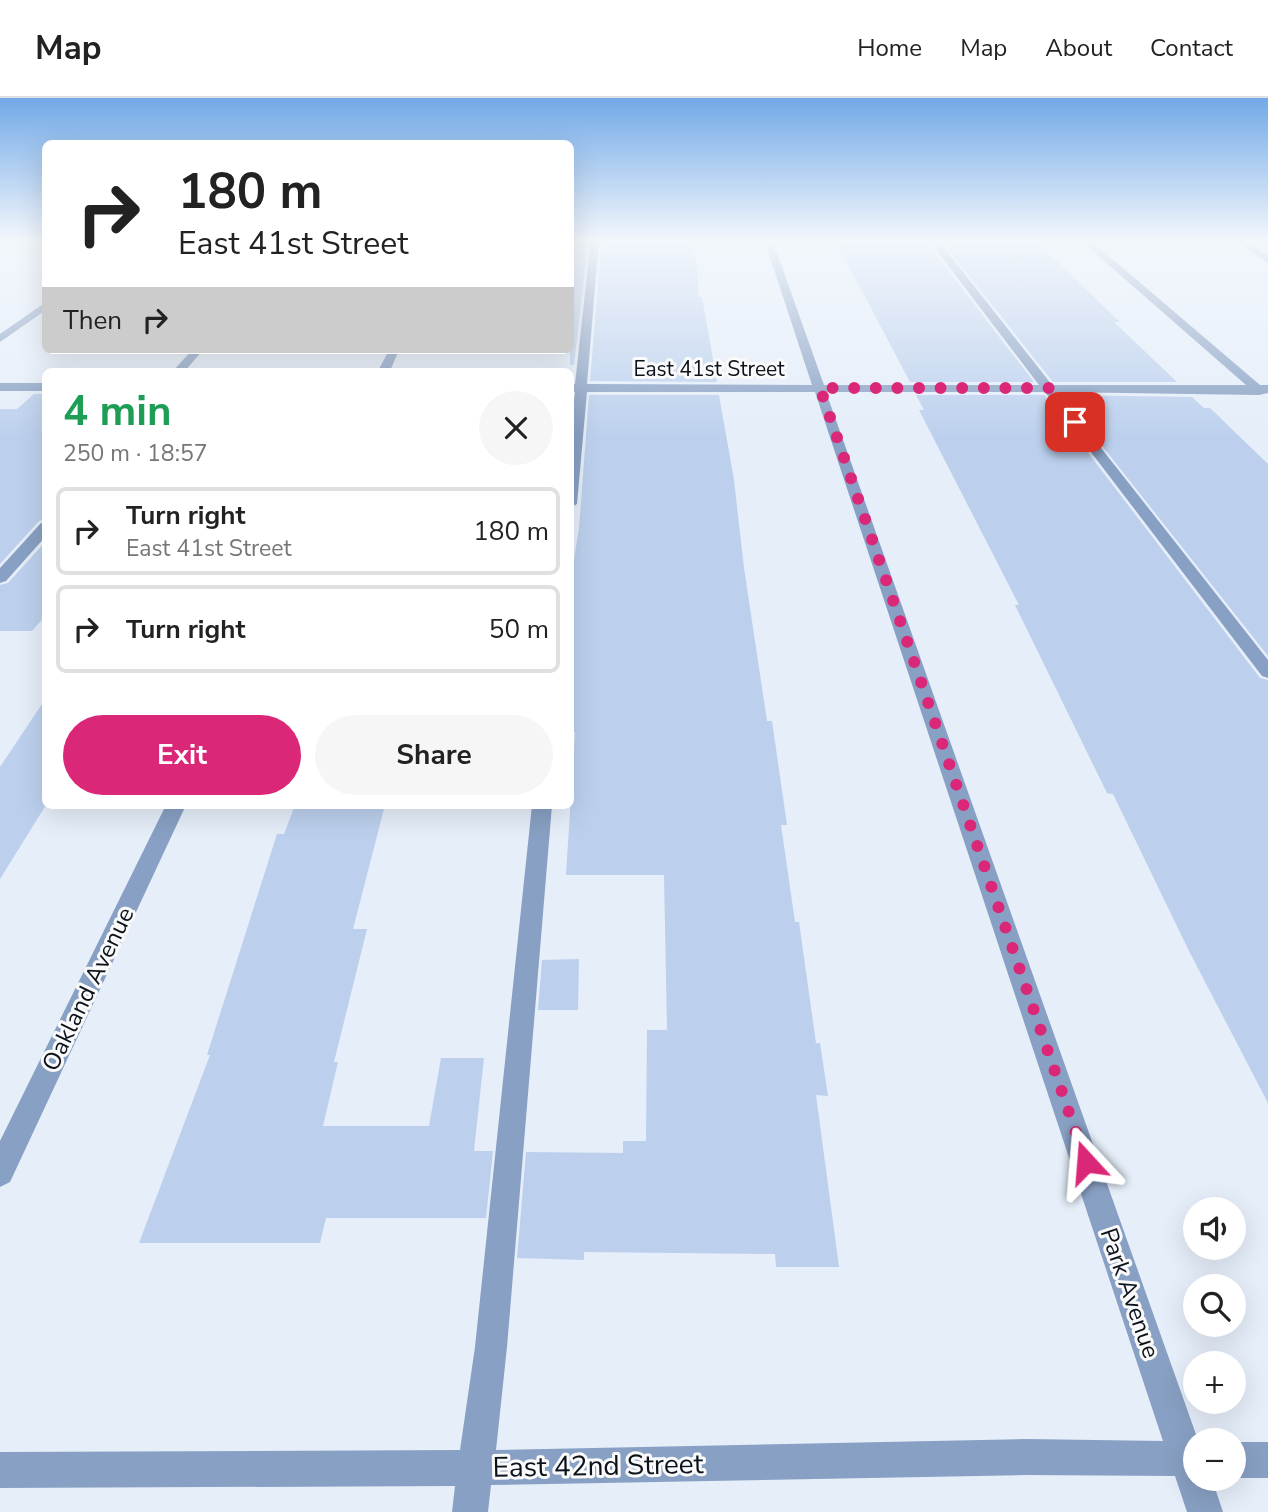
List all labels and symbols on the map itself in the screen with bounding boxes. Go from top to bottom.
street label: East 41st Street [633,355,785,383]
pin [1045,392,1105,452]
street label: Oakland Avenue [35,902,141,1076]
position arrow [1049,1125,1123,1199]
street label: Park Avenue [1093,1224,1167,1362]
street label: East 42nd Street [492,1445,704,1487]

